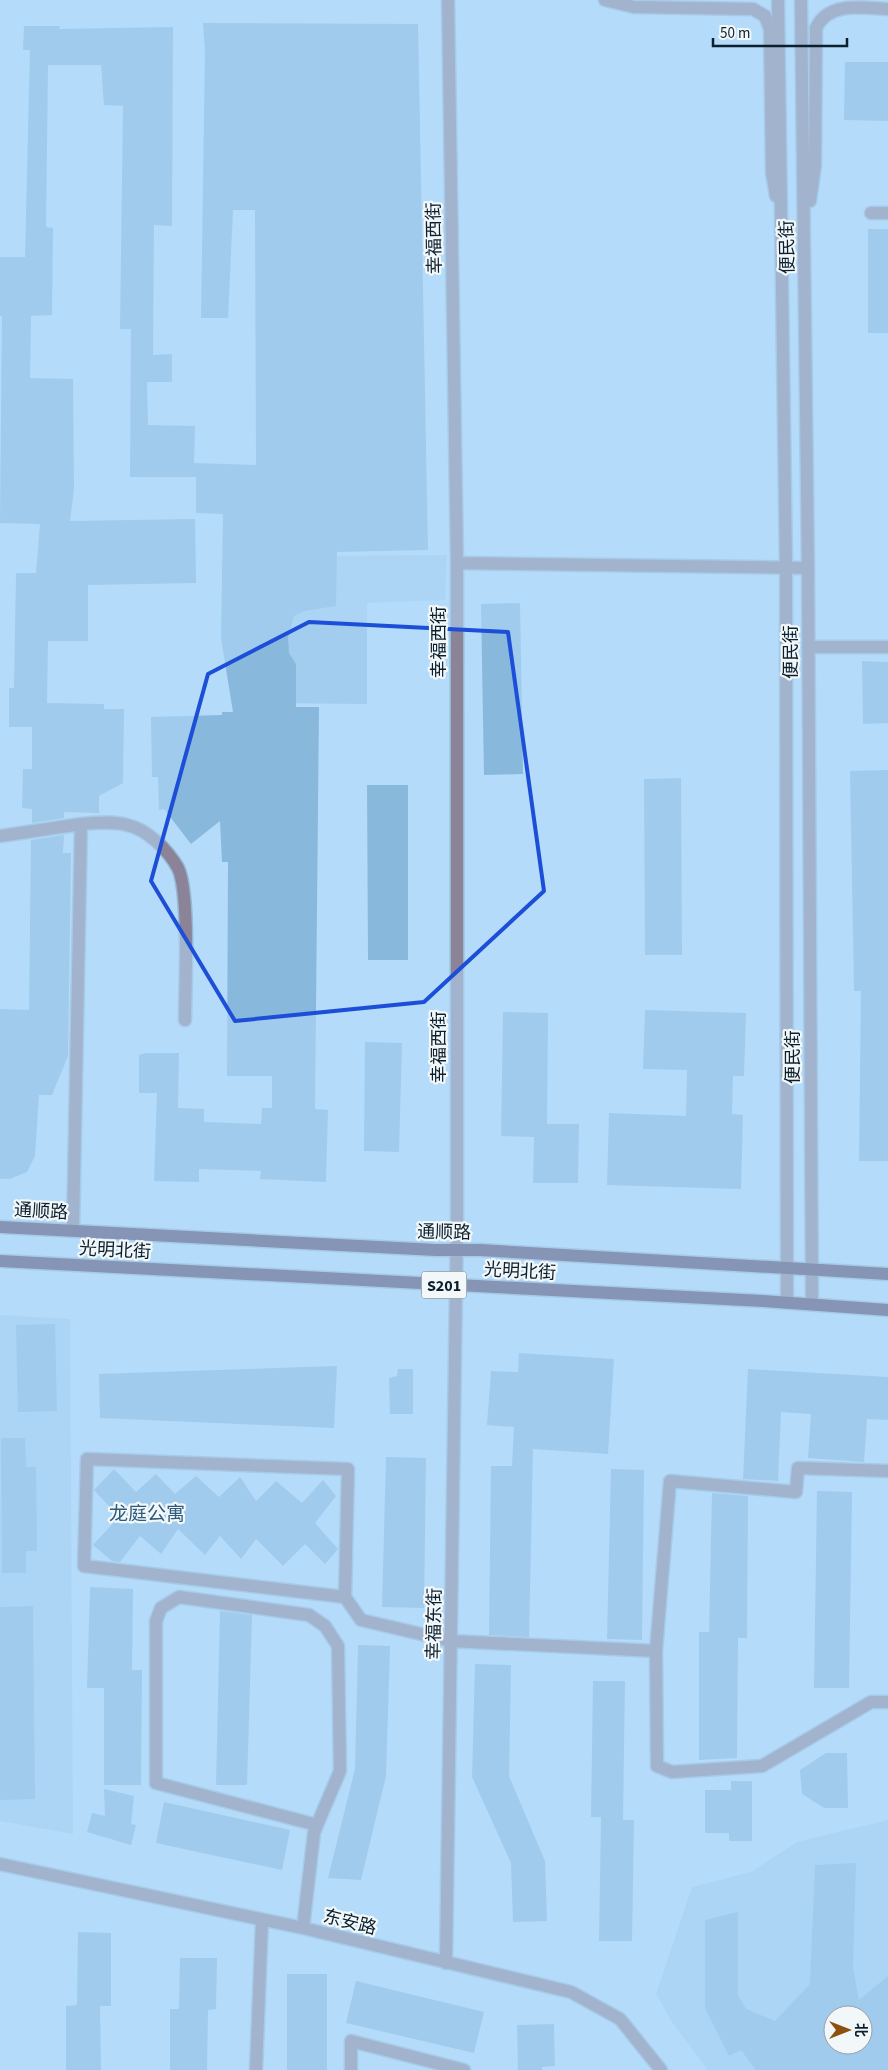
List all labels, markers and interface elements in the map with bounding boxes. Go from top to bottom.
scale bar [713,15,847,47]
text: 50 m [720,23,750,44]
street label: 幸福西街 [421,202,448,274]
street label: 便民街 [775,220,800,274]
street label: 幸福西街 [427,606,452,678]
street label: 便民街 [779,625,804,679]
street label: 幸福西街 [427,1011,452,1083]
street label: 便民街 [781,1030,806,1084]
street label: 通顺路 [13,1198,69,1225]
street label: 通顺路 [417,1220,471,1245]
street label: 光明北街 [78,1236,152,1265]
street label: 光明北街 [483,1257,557,1286]
road number: S201 [422,1272,466,1298]
district label: 龙庭公寓 [109,1501,185,1528]
street label: 幸福东街 [421,1588,448,1660]
street label: 东安路 [321,1904,379,1941]
north arrow [823,2005,873,2055]
text: 北 [850,2023,870,2037]

